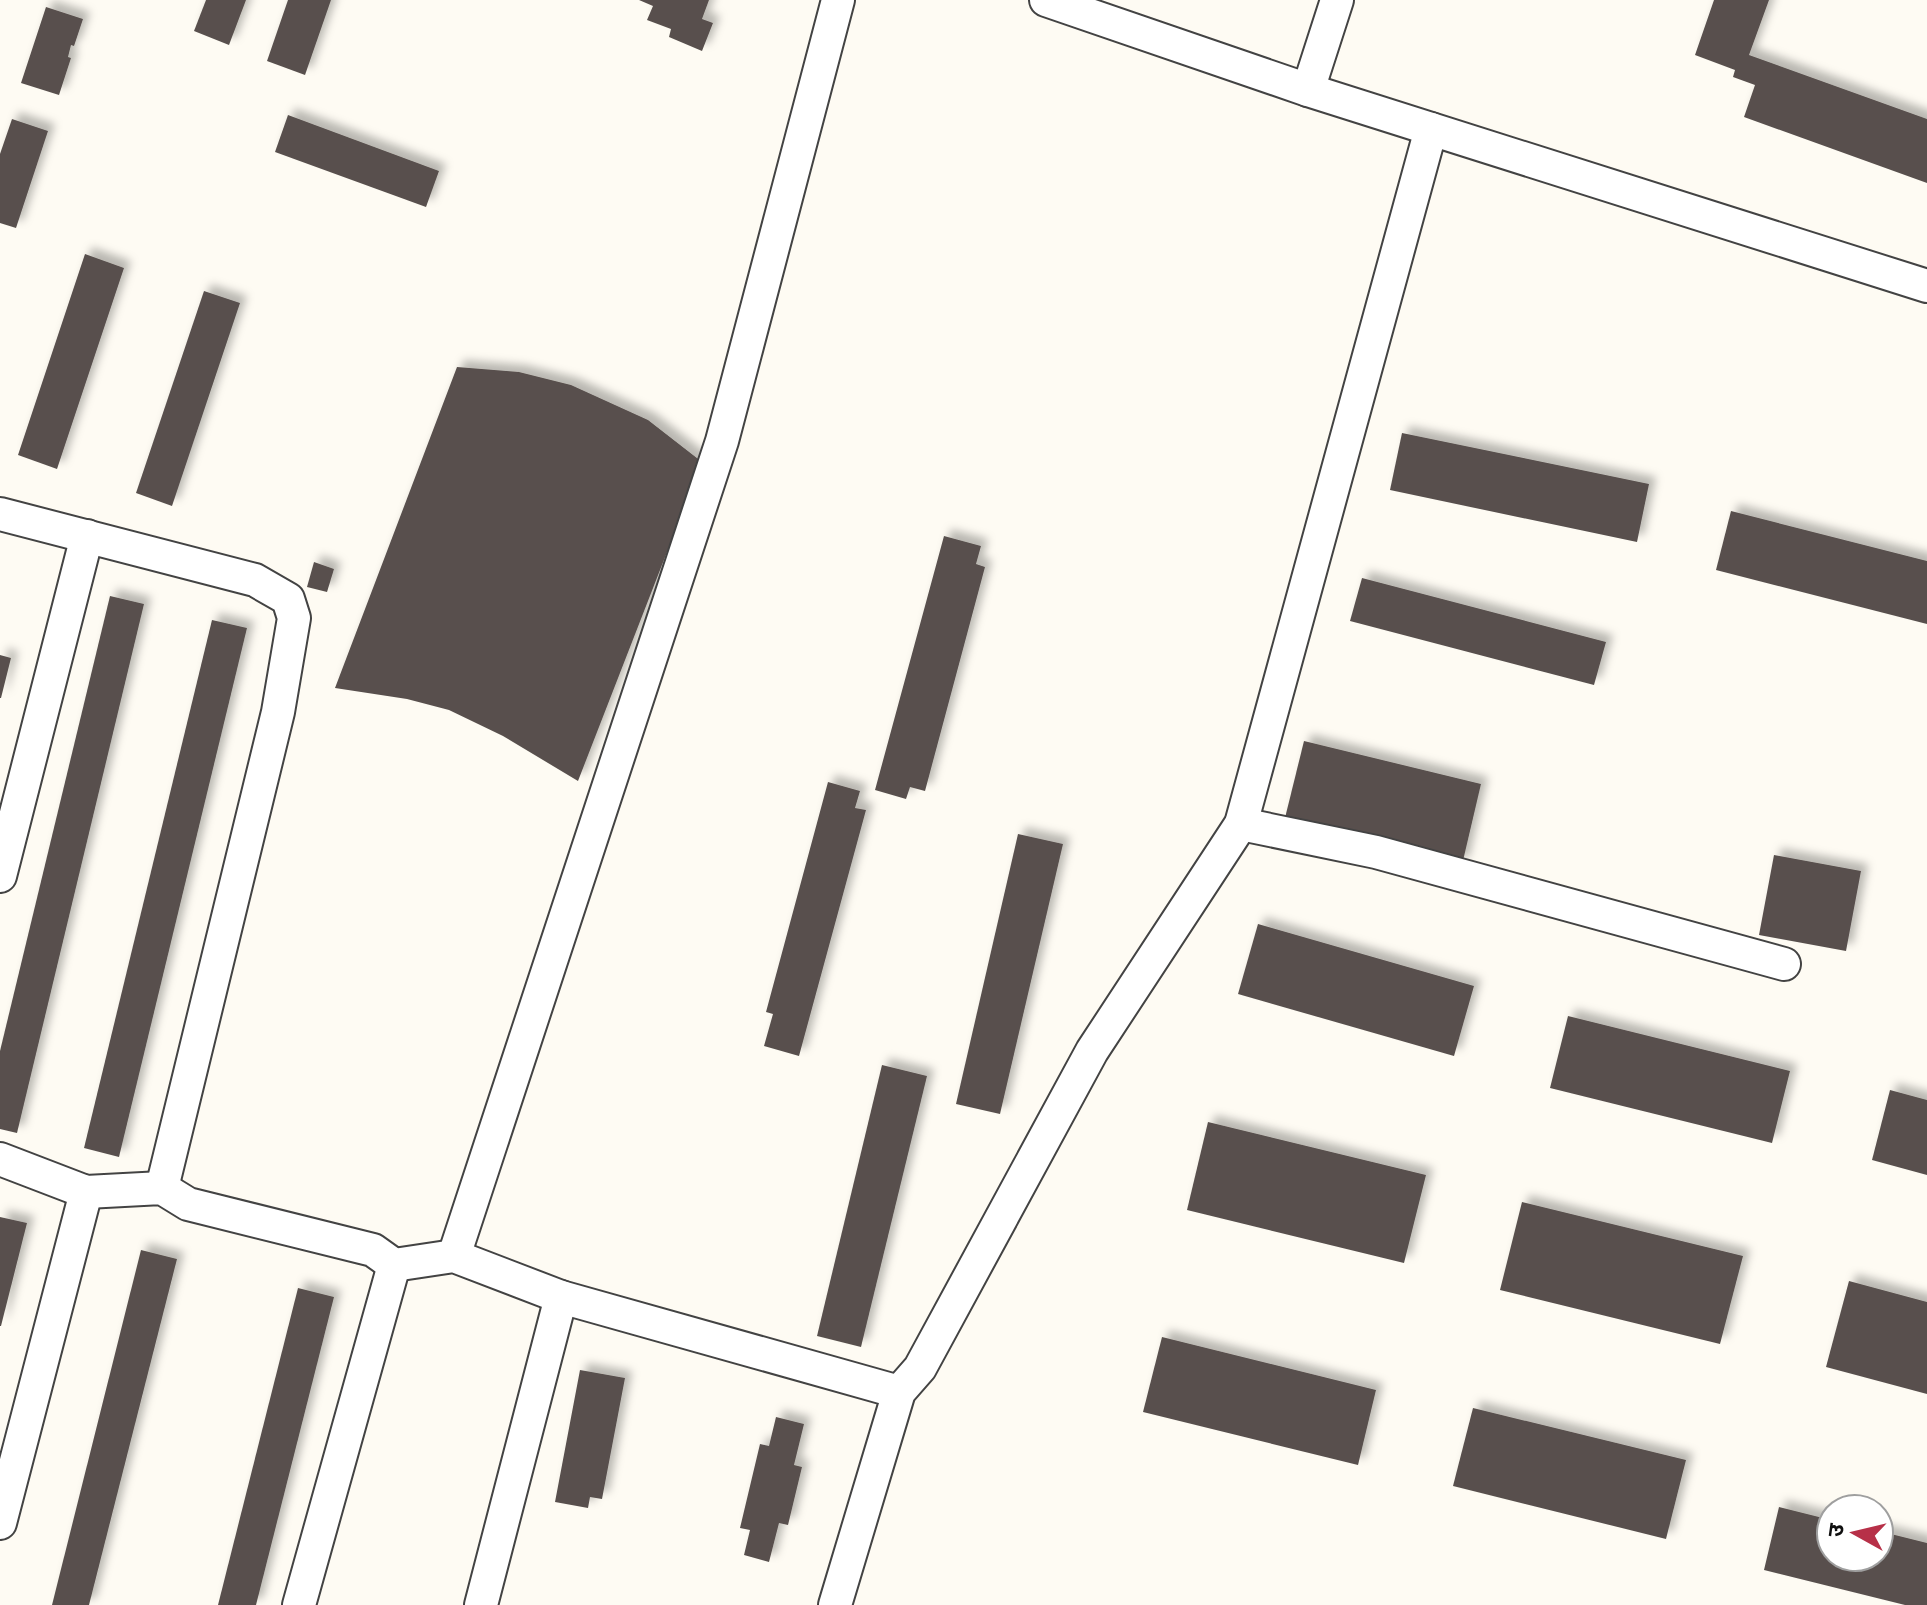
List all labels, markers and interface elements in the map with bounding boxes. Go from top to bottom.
north arrow [1815,1493,1895,1573]
text: उ [1819,1521,1850,1539]

